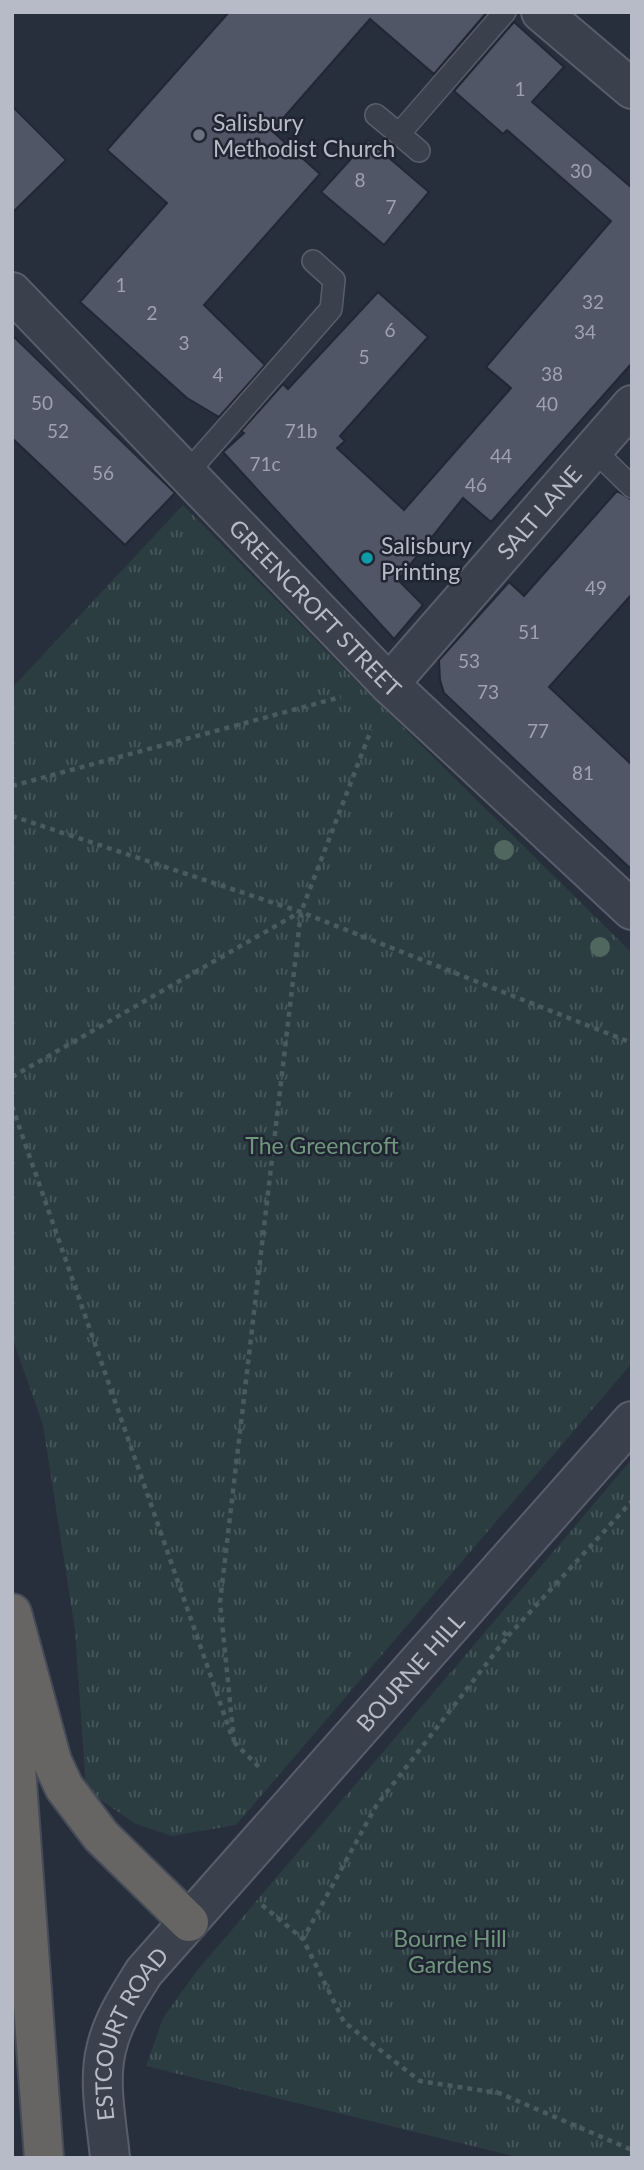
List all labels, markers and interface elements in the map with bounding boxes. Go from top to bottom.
house number: 1 [514,77,526,100]
place label: Salisbury Methodist Church [213,108,395,162]
marker: Salisbury Methodist Church [191,127,207,143]
house number: 30 [570,159,592,182]
house number: 8 [354,168,366,191]
house number: 7 [385,195,397,218]
house number: 1 [115,273,127,296]
house number: 32 [582,290,604,313]
house number: 2 [146,301,158,324]
house number: 6 [384,318,396,341]
house number: 34 [574,320,596,343]
house number: 3 [178,331,190,354]
house number: 5 [358,345,370,368]
house number: 38 [541,362,563,385]
house number: 4 [212,363,224,386]
house number: 50 [31,391,53,414]
house number: 40 [536,392,558,415]
house number: 52 [47,419,69,442]
house number: 71b [285,419,317,442]
house number: 44 [490,444,512,467]
house number: 71c [249,452,281,475]
street label: SALT LANE [491,460,587,564]
house number: 56 [92,461,114,484]
house number: 46 [465,473,487,496]
street label: GREENCROFT STREET [224,513,408,703]
place label: Salisbury Printing [381,531,472,585]
marker: Salisbury Printing [359,550,375,566]
house number: 49 [585,576,607,599]
house number: 51 [518,620,540,643]
house number: 53 [458,649,480,672]
house number: 73 [477,680,499,703]
house number: 77 [527,719,549,742]
house number: 81 [572,761,594,784]
park label: The Greencroft [245,1131,399,1159]
street label: BOURNE HILL [350,1606,470,1737]
park label: Bourne Hill Gardens [393,1924,507,1978]
street label: ESTCOURT ROAD [89,1941,174,2122]

